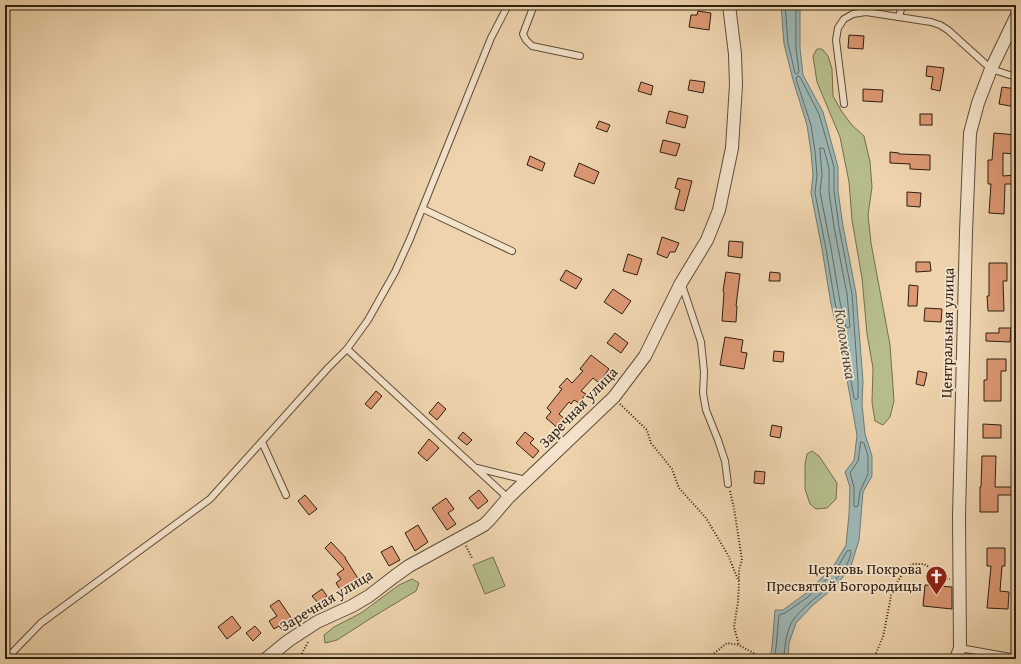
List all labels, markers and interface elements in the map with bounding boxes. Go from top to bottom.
street label: Центральная улица [935,267,959,398]
water label: Коломенка [829,307,864,382]
street label: Заречная улица [534,361,623,452]
place label: Церковь Покрова Пресвятой Богородицы [767,558,923,596]
street label: Заречная улица [275,563,377,636]
church icon: Церковь Покрова Пресвятой Богородицы [924,564,950,597]

